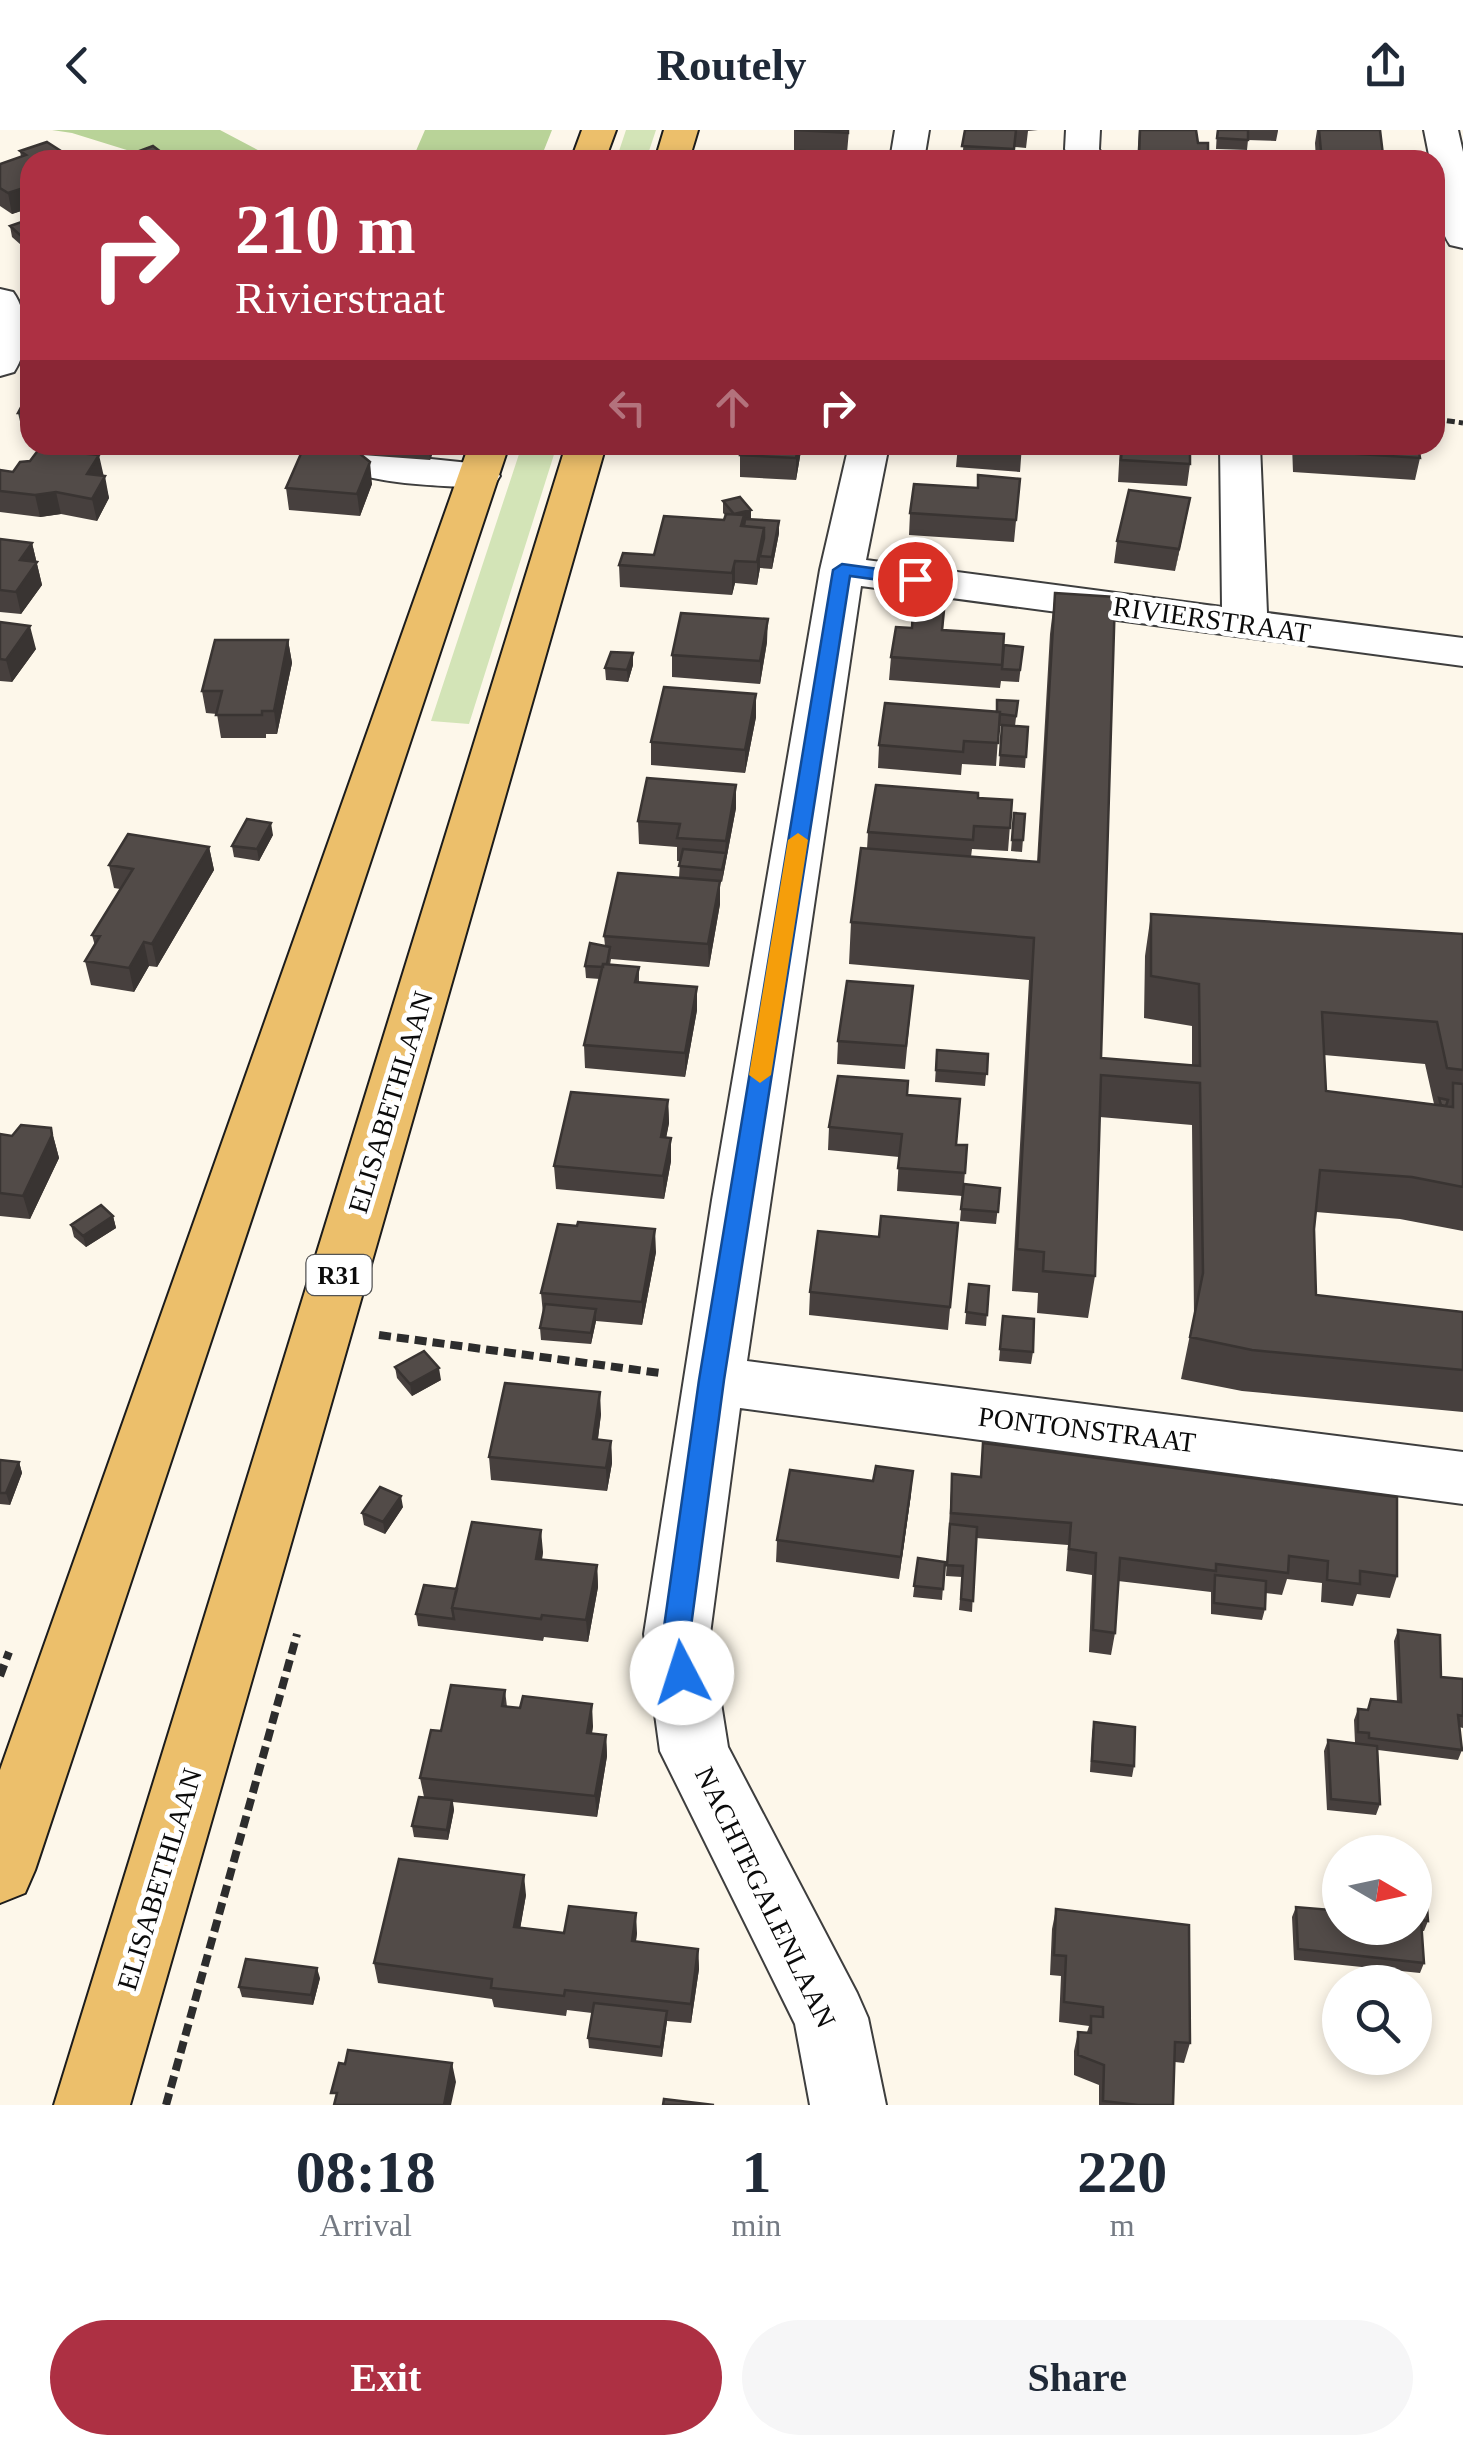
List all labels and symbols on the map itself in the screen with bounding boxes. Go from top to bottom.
pin [873,537,958,622]
street label: RIVIERSTRAAT [1111,590,1313,649]
street label: ELISABETHLAAN [342,988,439,1217]
road number: R31 [306,1255,372,1295]
street label: PONTONSTRAAT [976,1401,1197,1458]
position arrow [630,1621,734,1725]
street label: NACHTEGALENLAAN [689,1762,842,2033]
street label: ELISABETHLAAN [111,1765,208,1994]
north arrow [1322,1835,1432,1945]

